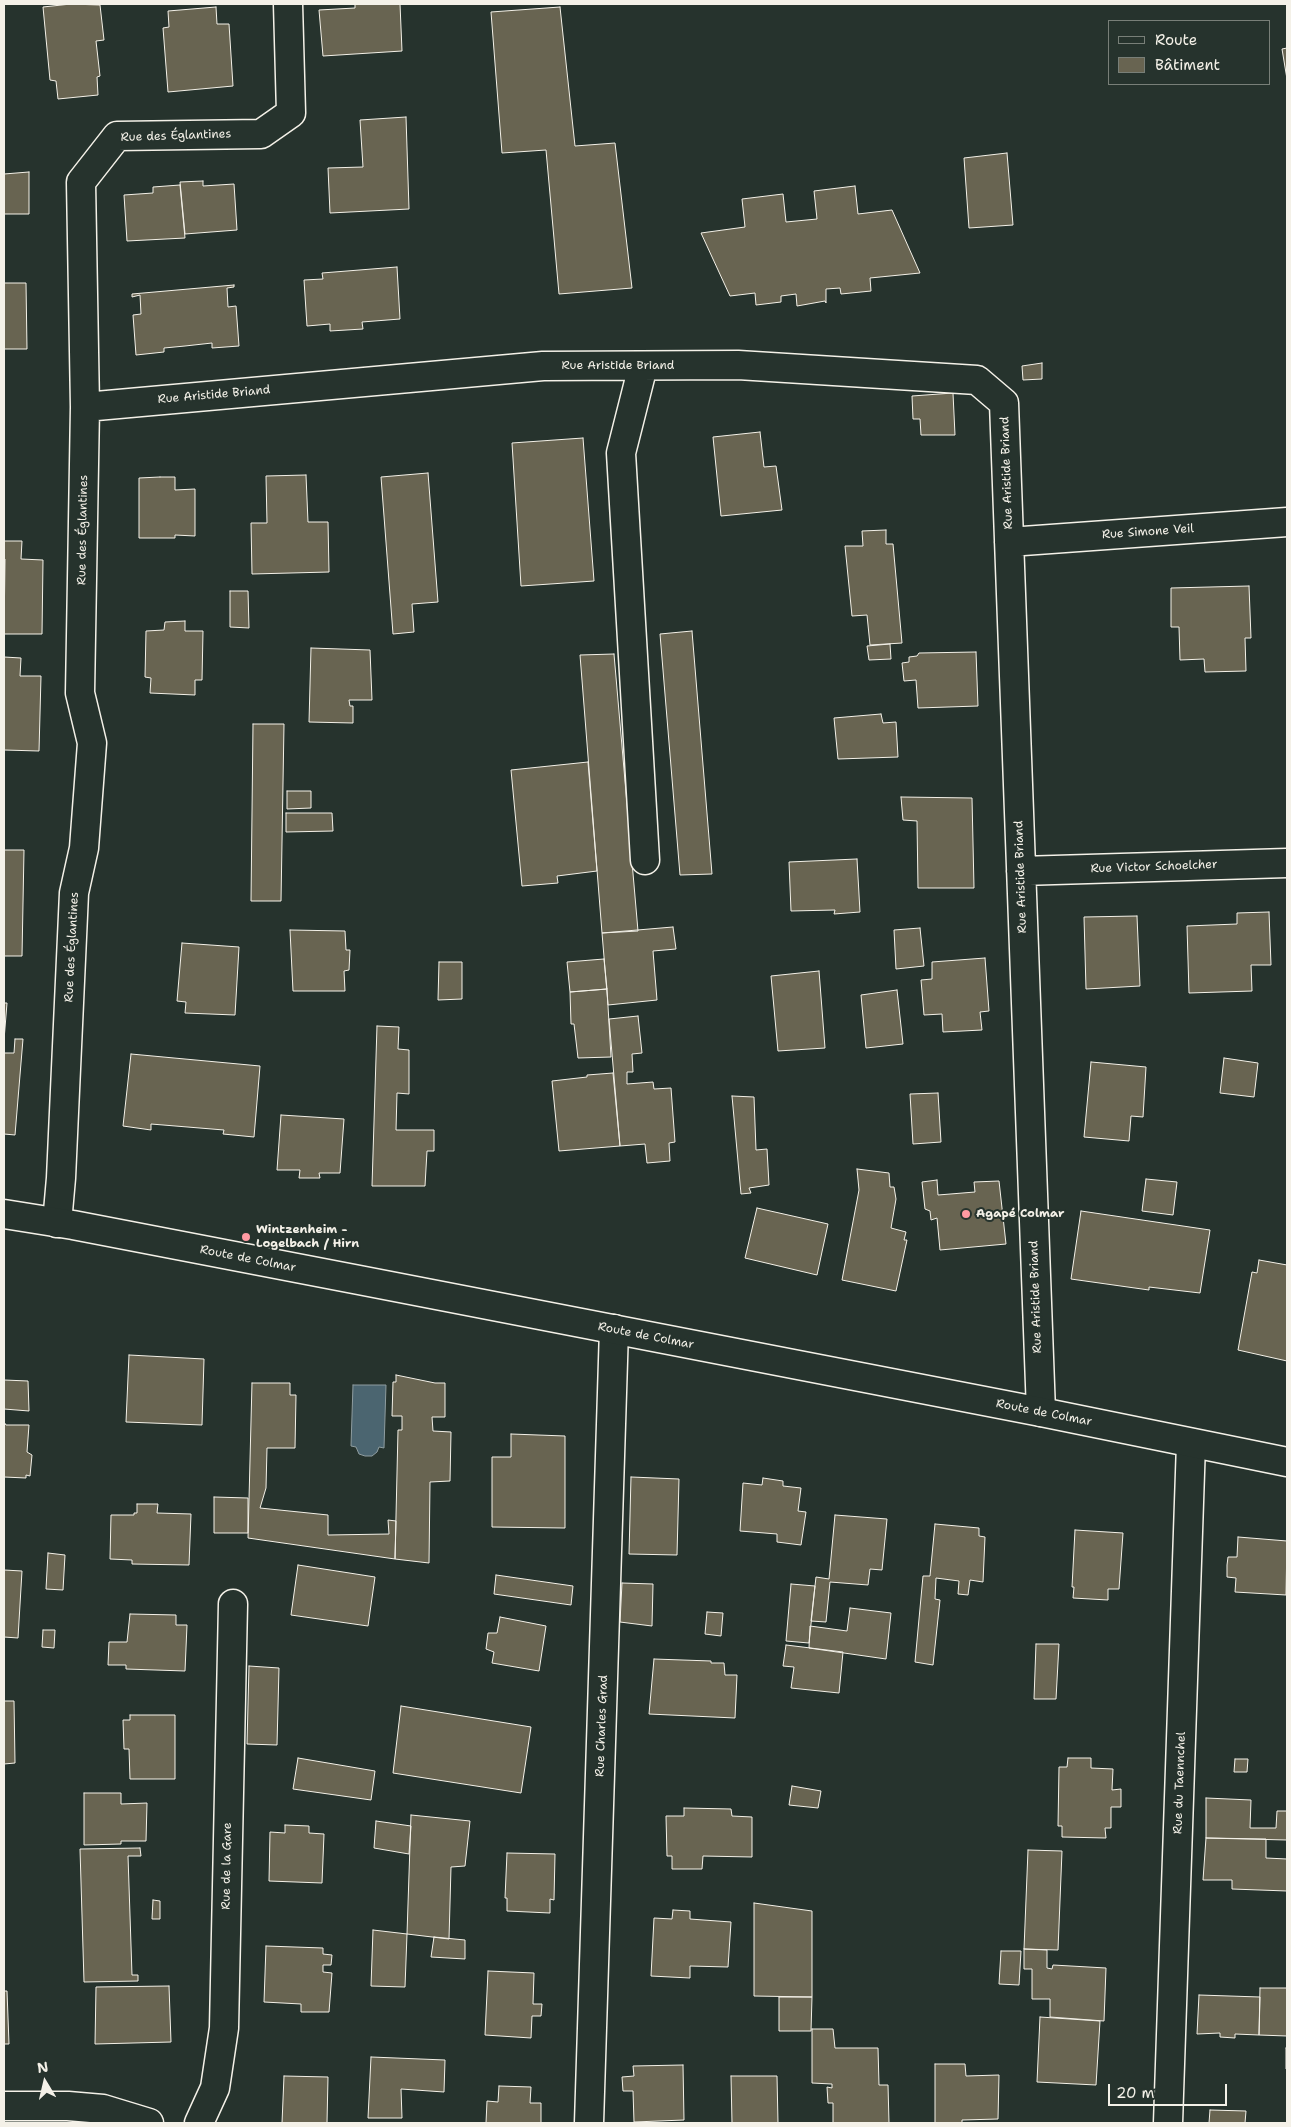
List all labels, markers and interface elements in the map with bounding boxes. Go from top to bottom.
legend [1108,20,1271,85]
text: Route [1155,30,1197,50]
text: Bâtiment [1155,55,1220,75]
street label: Rue des Églantines [120,127,232,145]
street label: Rue Aristide Briand [562,359,674,373]
street label: Rue Aristide Briand [157,383,271,407]
street label: Rue Aristide Briand [998,416,1016,530]
street label: Rue des Églantines [75,475,91,585]
street label: Rue Simone Veil [1102,522,1194,542]
street label: Rue Aristide Briand [1012,820,1030,934]
street label: Rue Victor Schoelcher [1090,858,1218,876]
street label: Rue des Églantines [62,891,82,1003]
place label: Agapé Colmar [976,1207,1065,1221]
marker: Agapé Colmar [960,1208,972,1220]
place label: Wintzenheim - Logelbach / Hirn [256,1223,359,1251]
marker: Wintzenheim - Logelbach / Hirn [240,1231,252,1243]
street label: Rue Aristide Briand [1027,1240,1045,1354]
street label: Route de Colmar [199,1243,297,1275]
street label: Route de Colmar [597,1320,695,1352]
street label: Route de Colmar [995,1397,1093,1429]
street label: Rue Charles Grad [593,1675,611,1777]
street label: Rue du Taennchel [1171,1732,1189,1834]
street label: Rue de la Gare [219,1822,235,1910]
north arrow [20,2057,70,2107]
text: N [36,2057,50,2077]
scale bar [1111,2074,1230,2106]
text: 20 m [1116,2083,1155,2103]

